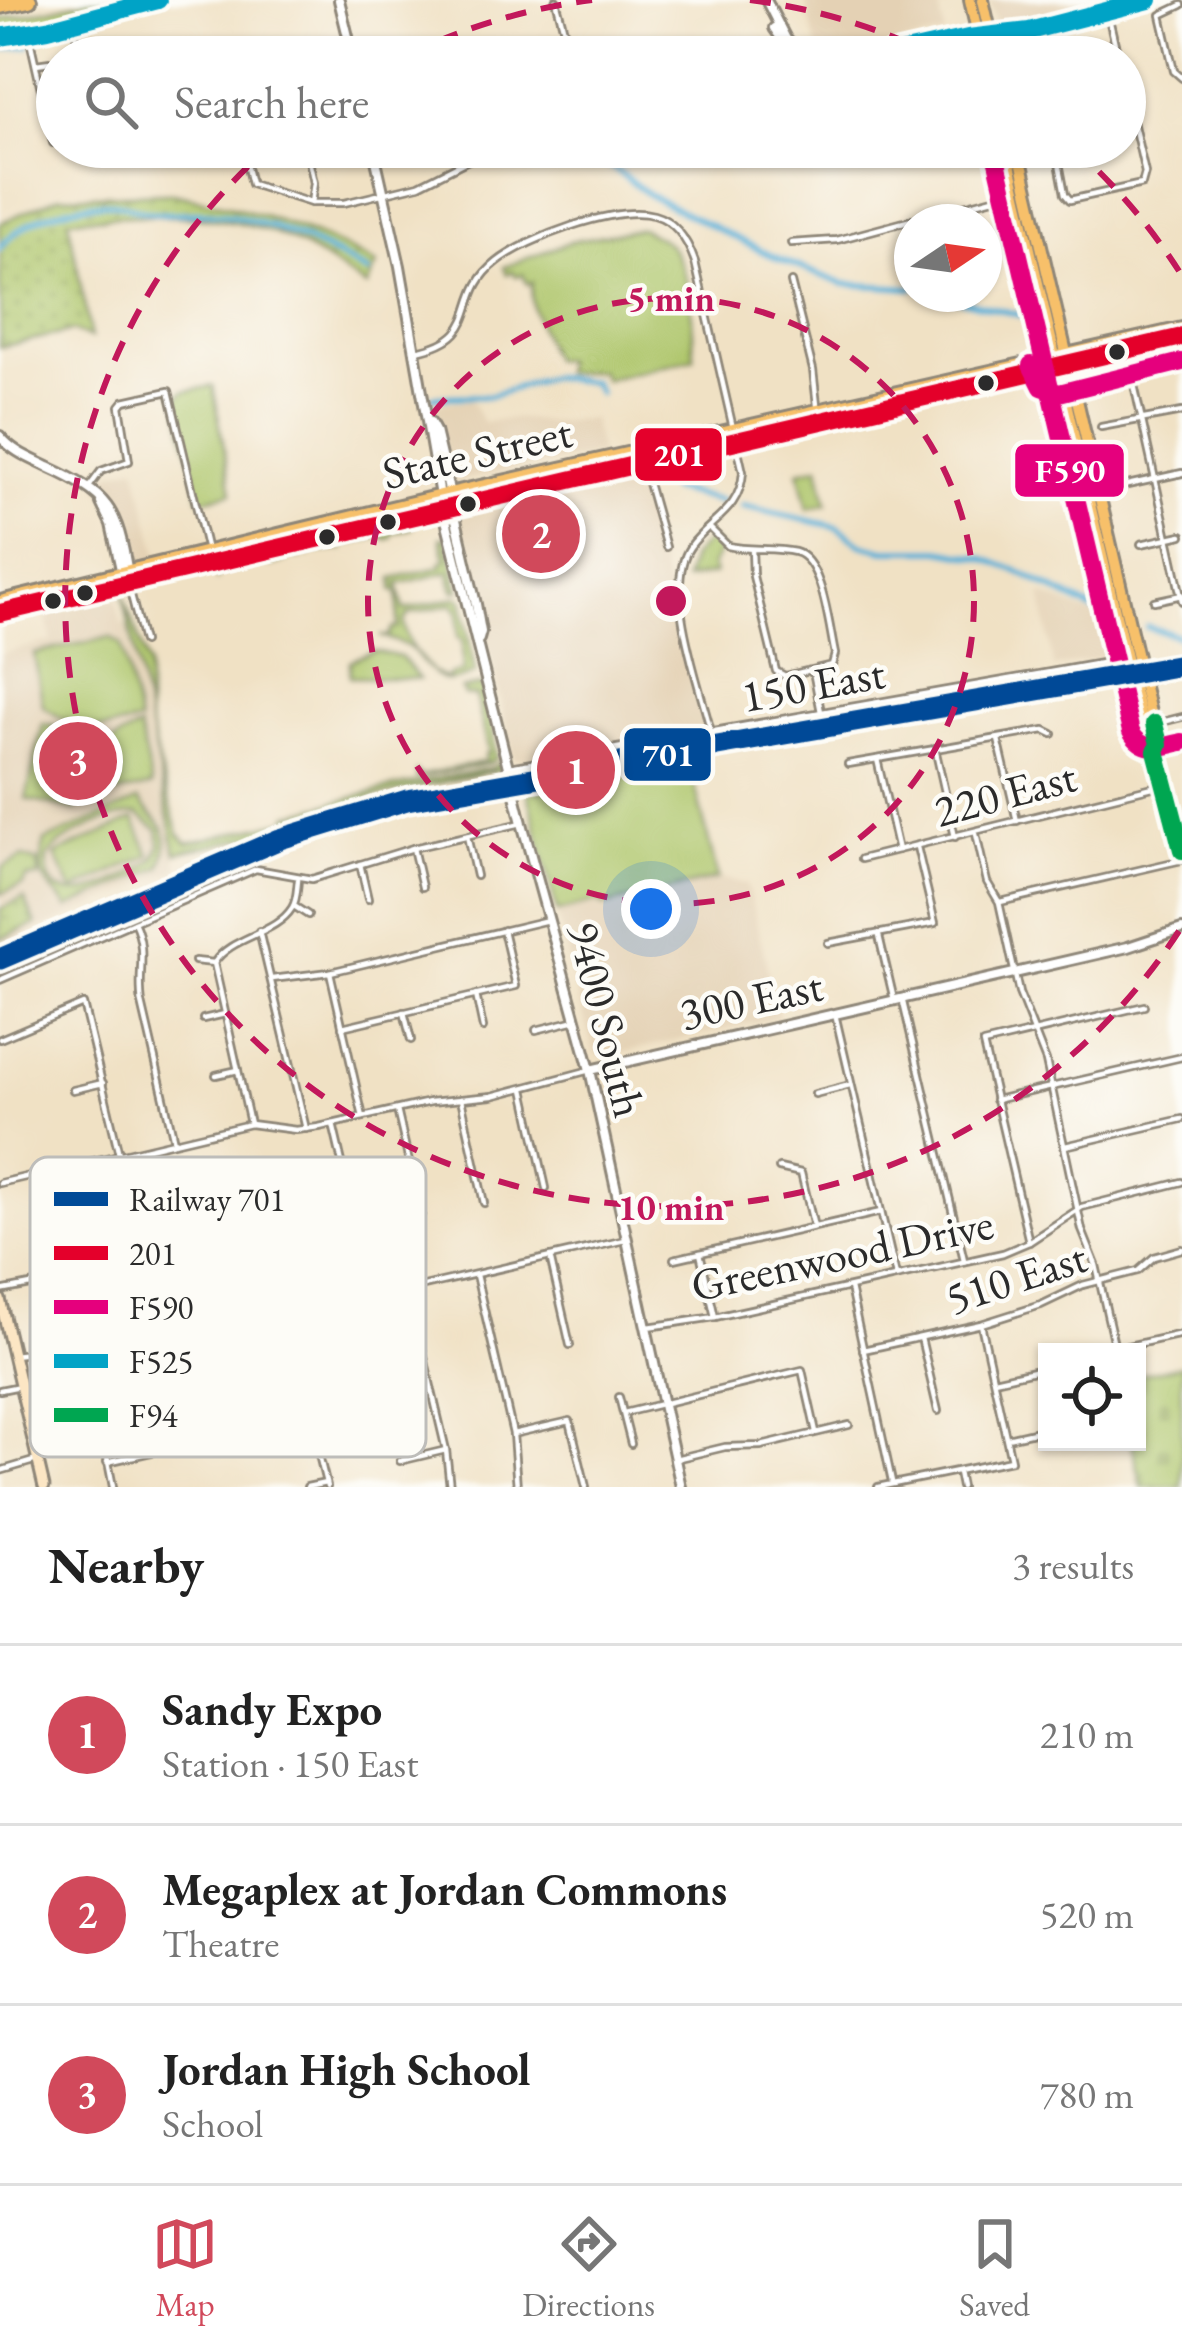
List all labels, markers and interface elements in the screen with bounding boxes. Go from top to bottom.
search box [36,36,1146,168]
icon: search [78,69,144,135]
text: Search here [174,73,369,131]
north arrow [894,204,1002,312]
text: 5 min [627,275,715,322]
unlabelled marker [1106,341,1128,363]
unlabelled marker [975,372,997,394]
street label: State Street [377,402,577,502]
line badge: 201 [633,426,724,483]
text: 201 [653,433,705,476]
line badge: F590 [1013,442,1126,499]
text: F590 [1035,449,1105,492]
pin: 2 [502,489,580,579]
unlabelled marker [457,493,479,515]
unlabelled marker [377,511,399,533]
unlabelled marker [316,526,338,548]
centre of rings [650,580,692,622]
unlabelled marker [74,582,96,604]
unlabelled marker [42,590,64,612]
street label: 150 East [737,643,889,725]
pin: 3 [39,716,117,806]
pin: 1 [537,725,615,815]
line badge: 701 [622,726,713,783]
text: 701 [642,733,694,776]
street label: 220 East [928,746,1082,840]
your location [621,879,681,939]
street label: 9400 South [555,915,659,1123]
street label: 300 East [674,956,828,1042]
legend [30,1157,426,1457]
text: Railway 701 [129,1178,285,1221]
text: 10 min [618,1184,724,1231]
street label: Greenwood Drive [686,1194,998,1314]
street label: 510 East [938,1227,1094,1327]
text: 201 [129,1232,177,1275]
text: F590 [129,1286,194,1329]
text: F525 [129,1340,193,1383]
map controls [1038,1343,1146,1451]
button: locate [1038,1343,1146,1451]
text: F94 [129,1394,178,1437]
text: Nearby [48,1532,204,1598]
text: 3 results [1012,1540,1134,1591]
text: Sandy Expo [162,1680,382,1738]
text: 1 [77,1709,97,1760]
text: 210 m [1040,1709,1134,1760]
text: Station · 150 East [162,1738,418,1789]
text: Megaplex at Jordan Commons [162,1860,727,1918]
text: 2 [77,1889,97,1940]
text: 520 m [1040,1889,1134,1940]
text: Theatre [162,1918,279,1969]
text: Jordan High School [162,2040,531,2098]
text: 3 [77,2069,97,2120]
text: 780 m [1040,2069,1134,2120]
text: School [162,2098,263,2149]
tab: Map [152,2211,218,2326]
tab: Directions [522,2211,655,2326]
tab: Saved [959,2211,1030,2326]

